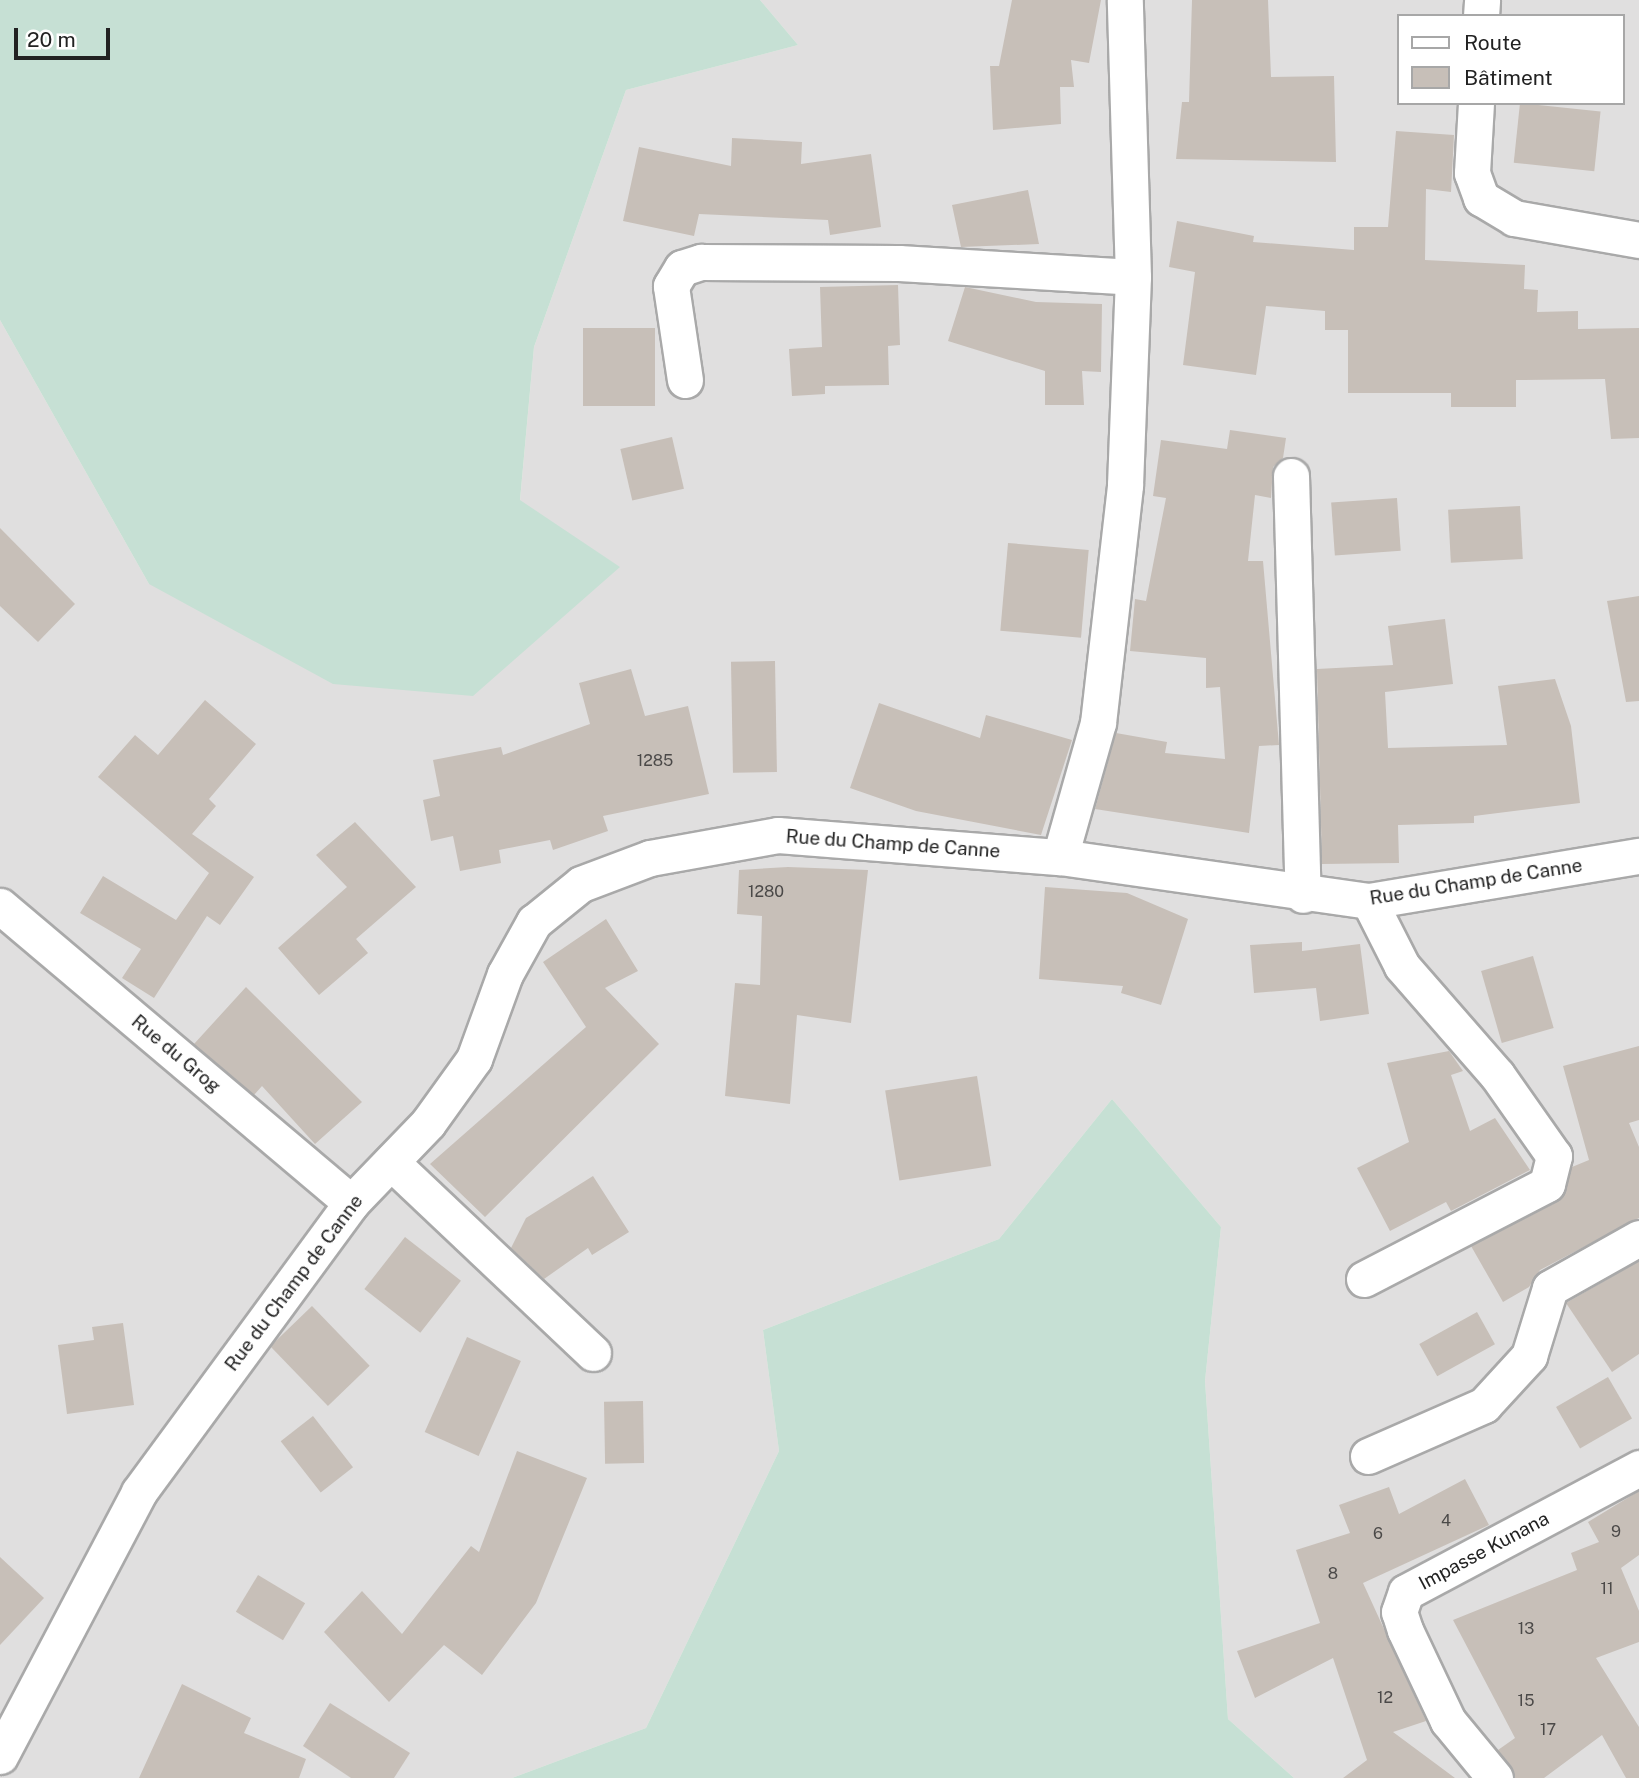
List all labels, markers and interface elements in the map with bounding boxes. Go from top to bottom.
scale bar [18,14,114,58]
legend [1398,14,1625,105]
text: 20 m [27,27,76,52]
text: Route [1464,30,1522,55]
text: Bâtiment [1464,65,1553,90]
house number: 1285 [637,751,673,771]
street label: Rue du Champ de Canne [785,825,1001,863]
street label: Rue du Champ de Canne [1368,854,1584,910]
house number: 1280 [748,882,784,902]
street label: Rue du Grog [127,1010,225,1098]
street label: Rue du Champ de Canne [220,1190,368,1376]
street label: Impasse Kunana [1415,1507,1553,1595]
house number: 4 [1441,1511,1451,1531]
house number: 9 [1611,1522,1621,1542]
house number: 6 [1373,1524,1383,1544]
house number: 8 [1328,1564,1338,1584]
house number: 11 [1600,1579,1614,1599]
house number: 13 [1518,1619,1534,1639]
house number: 12 [1377,1688,1393,1708]
house number: 15 [1518,1691,1534,1711]
house number: 17 [1540,1720,1556,1740]

